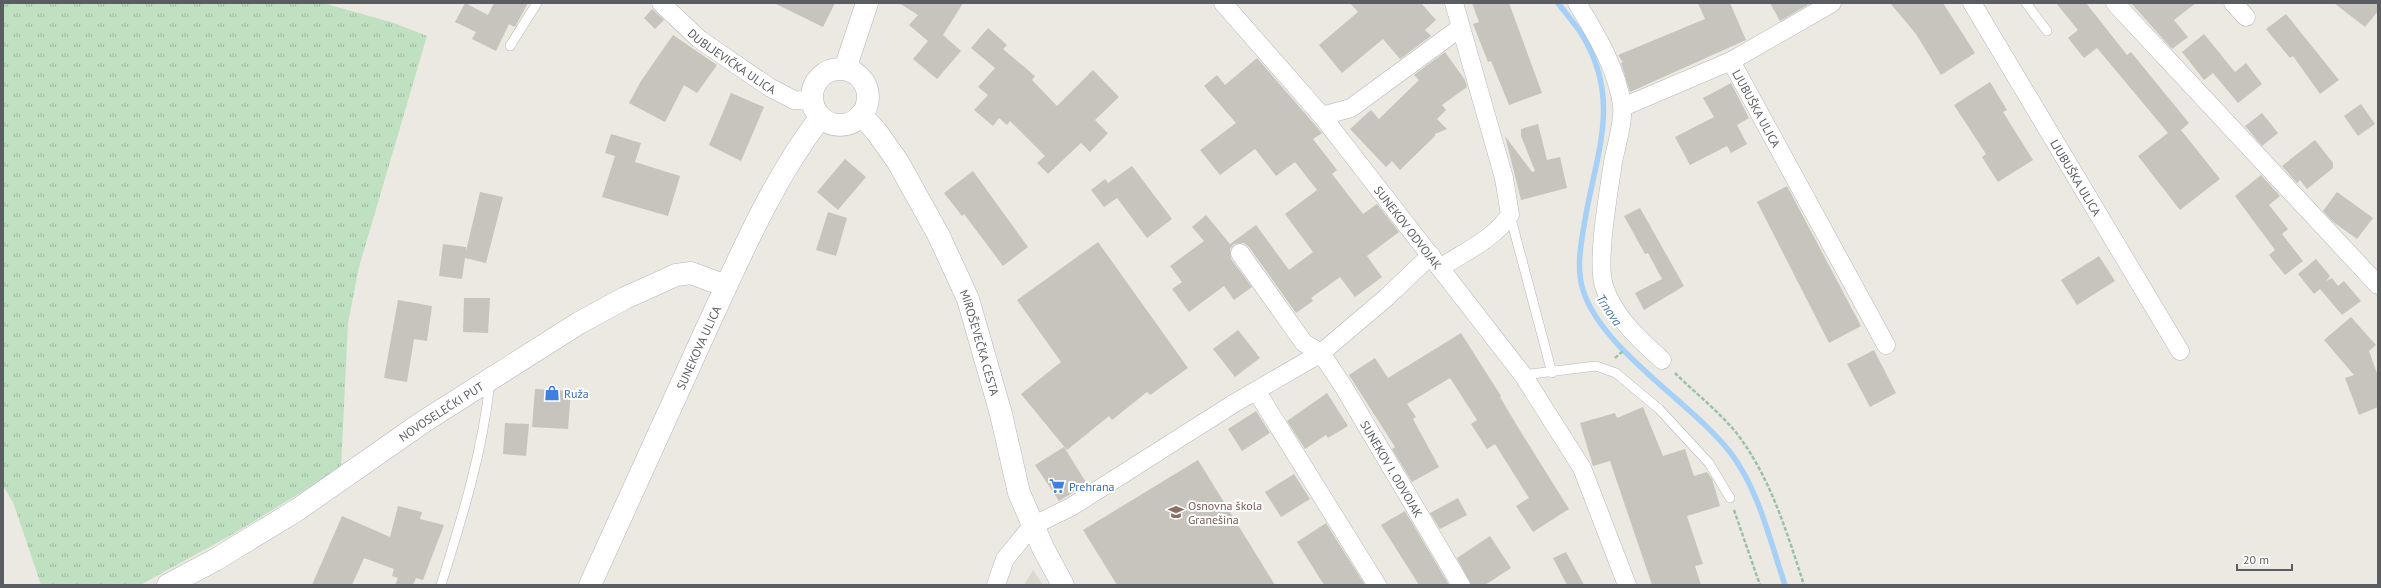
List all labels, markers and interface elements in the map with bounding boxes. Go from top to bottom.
street label: DUBLJEVIČKA ULICA [685,25,778,97]
street label: LJUBUŠKA ULICA [1730,67,1784,150]
street label: LJUBUŠKA ULICA [2047,136,2105,218]
street label: SUNEKOV ODVOJAK [1371,183,1445,272]
street label: MIROŠEVEČKA CESTA [957,287,1003,397]
water label: Trnava [1592,291,1626,330]
street label: SUNEKOVA ULICA [673,303,724,392]
street label: NOVOSELEČKI PUT [396,378,487,444]
shop icon: Ruža [543,384,561,402]
place label: Ruža [564,386,589,401]
street label: SUNEKOV I. ODVOJAK [1358,418,1426,520]
supermarket icon: Prehrana [1048,477,1066,495]
place label: Prehrana [1069,479,1115,494]
place label: Osnovna škola Granešina [1188,498,1262,527]
school or university icon: Osnovna škola Granešina [1167,503,1185,521]
scale bar [2237,546,2292,572]
text: 20 m [2243,552,2269,567]

